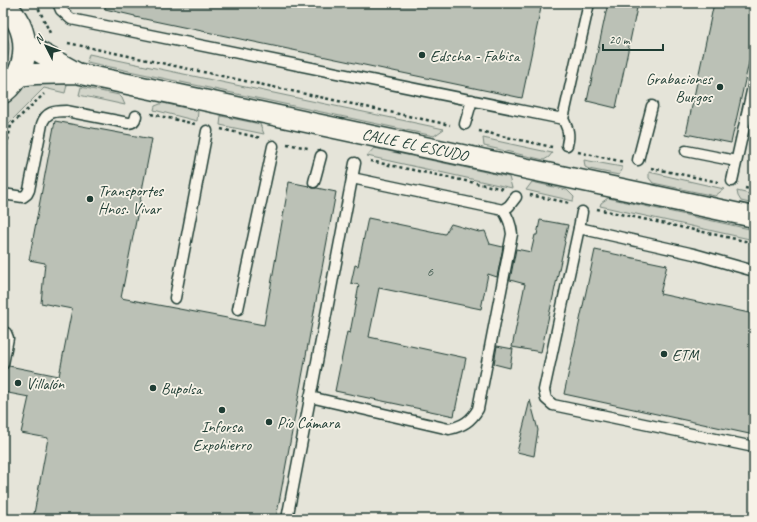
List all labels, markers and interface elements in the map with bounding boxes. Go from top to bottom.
north arrow [26,26,66,66]
scale bar [603,26,663,52]
text: N [31,30,48,47]
text: 20 m [609,32,631,48]
place label: Edscha - Fabisa [430,46,521,66]
marker: Edscha - Fabisa [417,50,427,60]
place label: Grabaciones Burgos [646,69,714,107]
marker: Grabaciones Burgos [715,82,725,92]
street label: CALLE EL ESCUDO [360,124,471,166]
place label: Transportes Hnos. Vivar [98,181,164,219]
marker: Transportes Hnos. Vivar [85,194,95,204]
house number: 6 [427,263,434,280]
place label: ETM [672,345,700,365]
marker: ETM [659,349,669,359]
place label: Villalón [26,374,65,394]
marker: Villalón [13,378,23,388]
place label: Bupolsa [161,379,203,399]
marker: Bupolsa [148,383,158,393]
marker: Inforsa Expohierro [217,405,227,415]
place label: Pío Cámara [277,413,341,433]
place label: Inforsa Expohierro [193,417,253,455]
marker: Pío Cámara [264,417,274,427]

